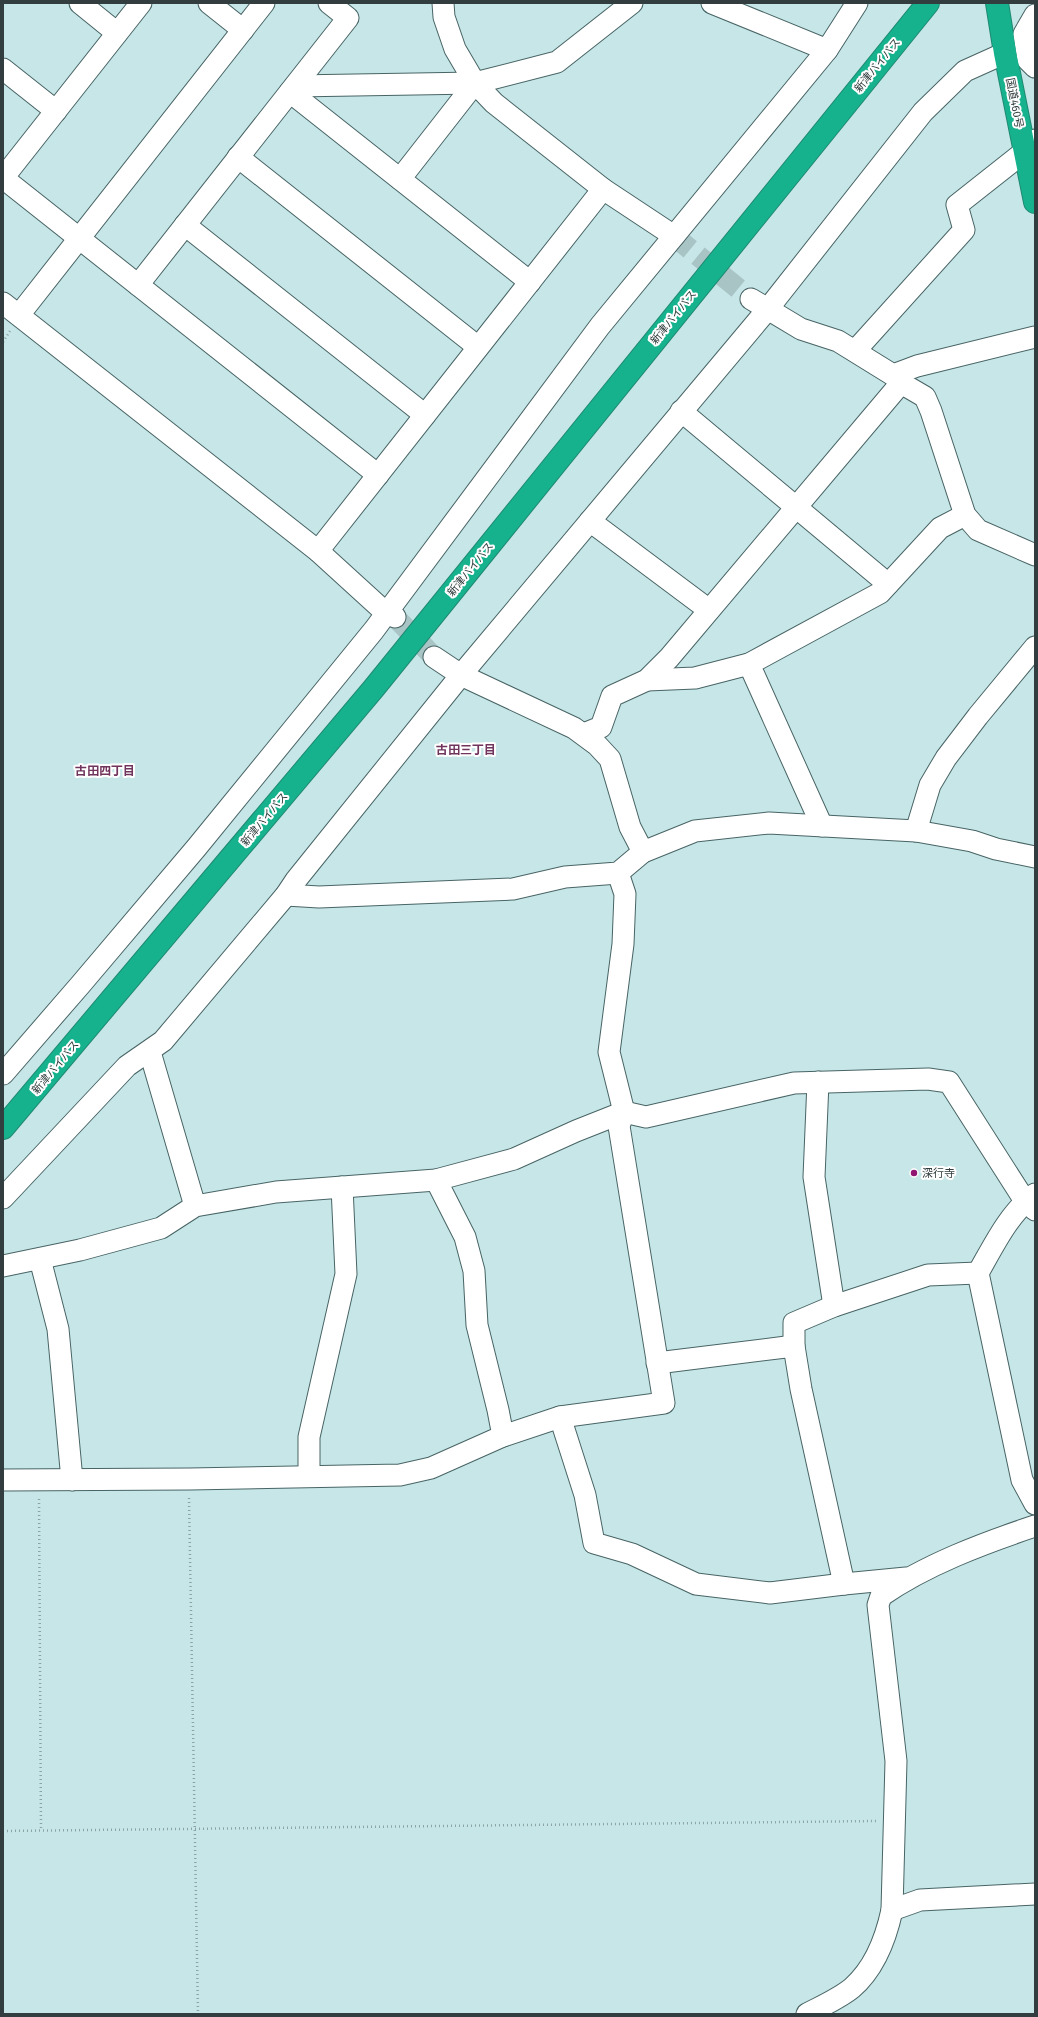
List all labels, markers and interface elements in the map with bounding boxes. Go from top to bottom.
street label: 新津バイパス [852,36,903,95]
street label: 国道460号 [1003,77,1026,129]
street label: 新津バイパス [648,288,699,347]
street label: 新津バイパス [445,540,496,599]
district label: 古田三丁目 [436,743,496,757]
district label: 古田四丁目 [75,764,135,778]
street label: 新津バイパス [238,790,291,849]
street label: 新津バイパス [29,1038,82,1097]
place label: 深行寺 [922,1167,955,1180]
marker: 深行寺 [909,1168,919,1178]

